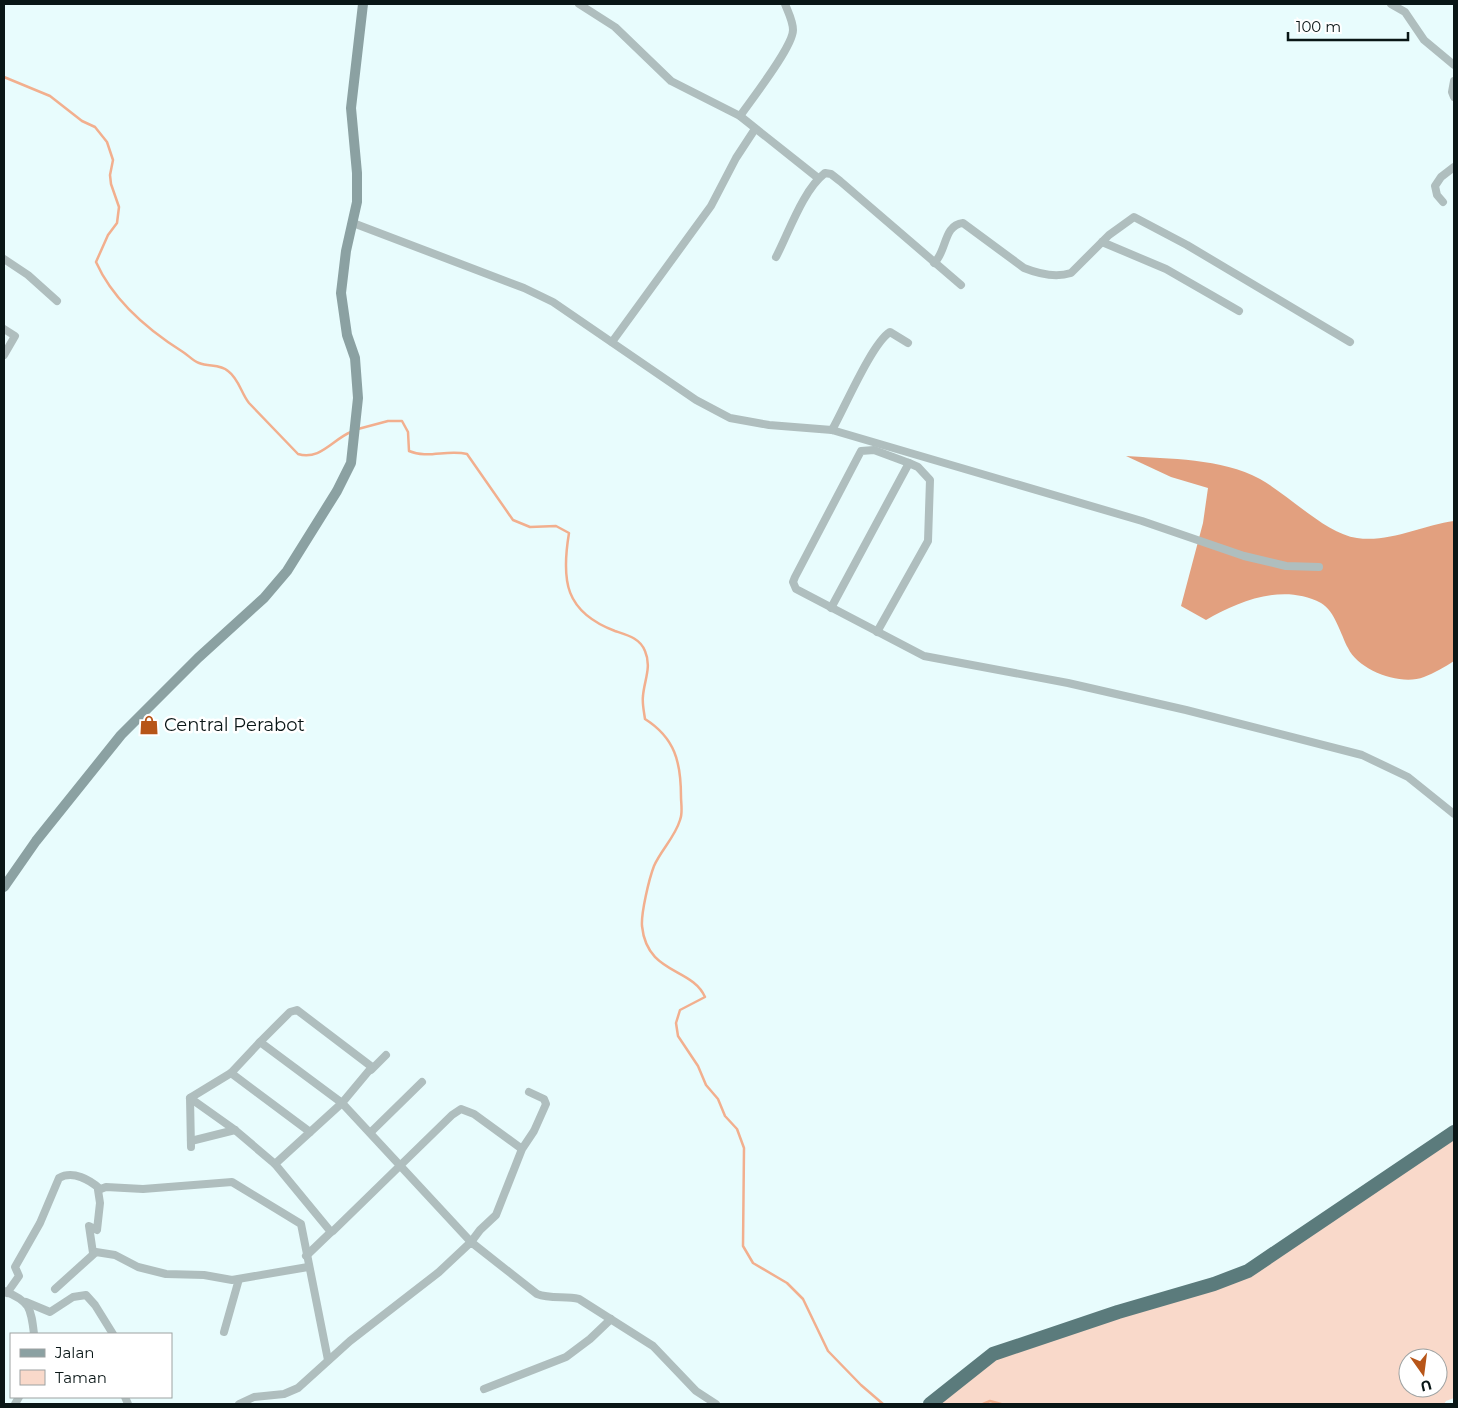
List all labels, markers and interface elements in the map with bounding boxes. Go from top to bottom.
scale bar [1288,10,1408,42]
text: 100 m [1296,17,1341,36]
shop icon: Central Perabot [138,714,160,736]
place label: Central Perabot [164,714,305,736]
legend [10,1333,172,1398]
text: Jalan [54,1343,94,1362]
north arrow [1398,1348,1448,1398]
text: Taman [55,1368,107,1387]
text: U [1419,1376,1434,1396]

